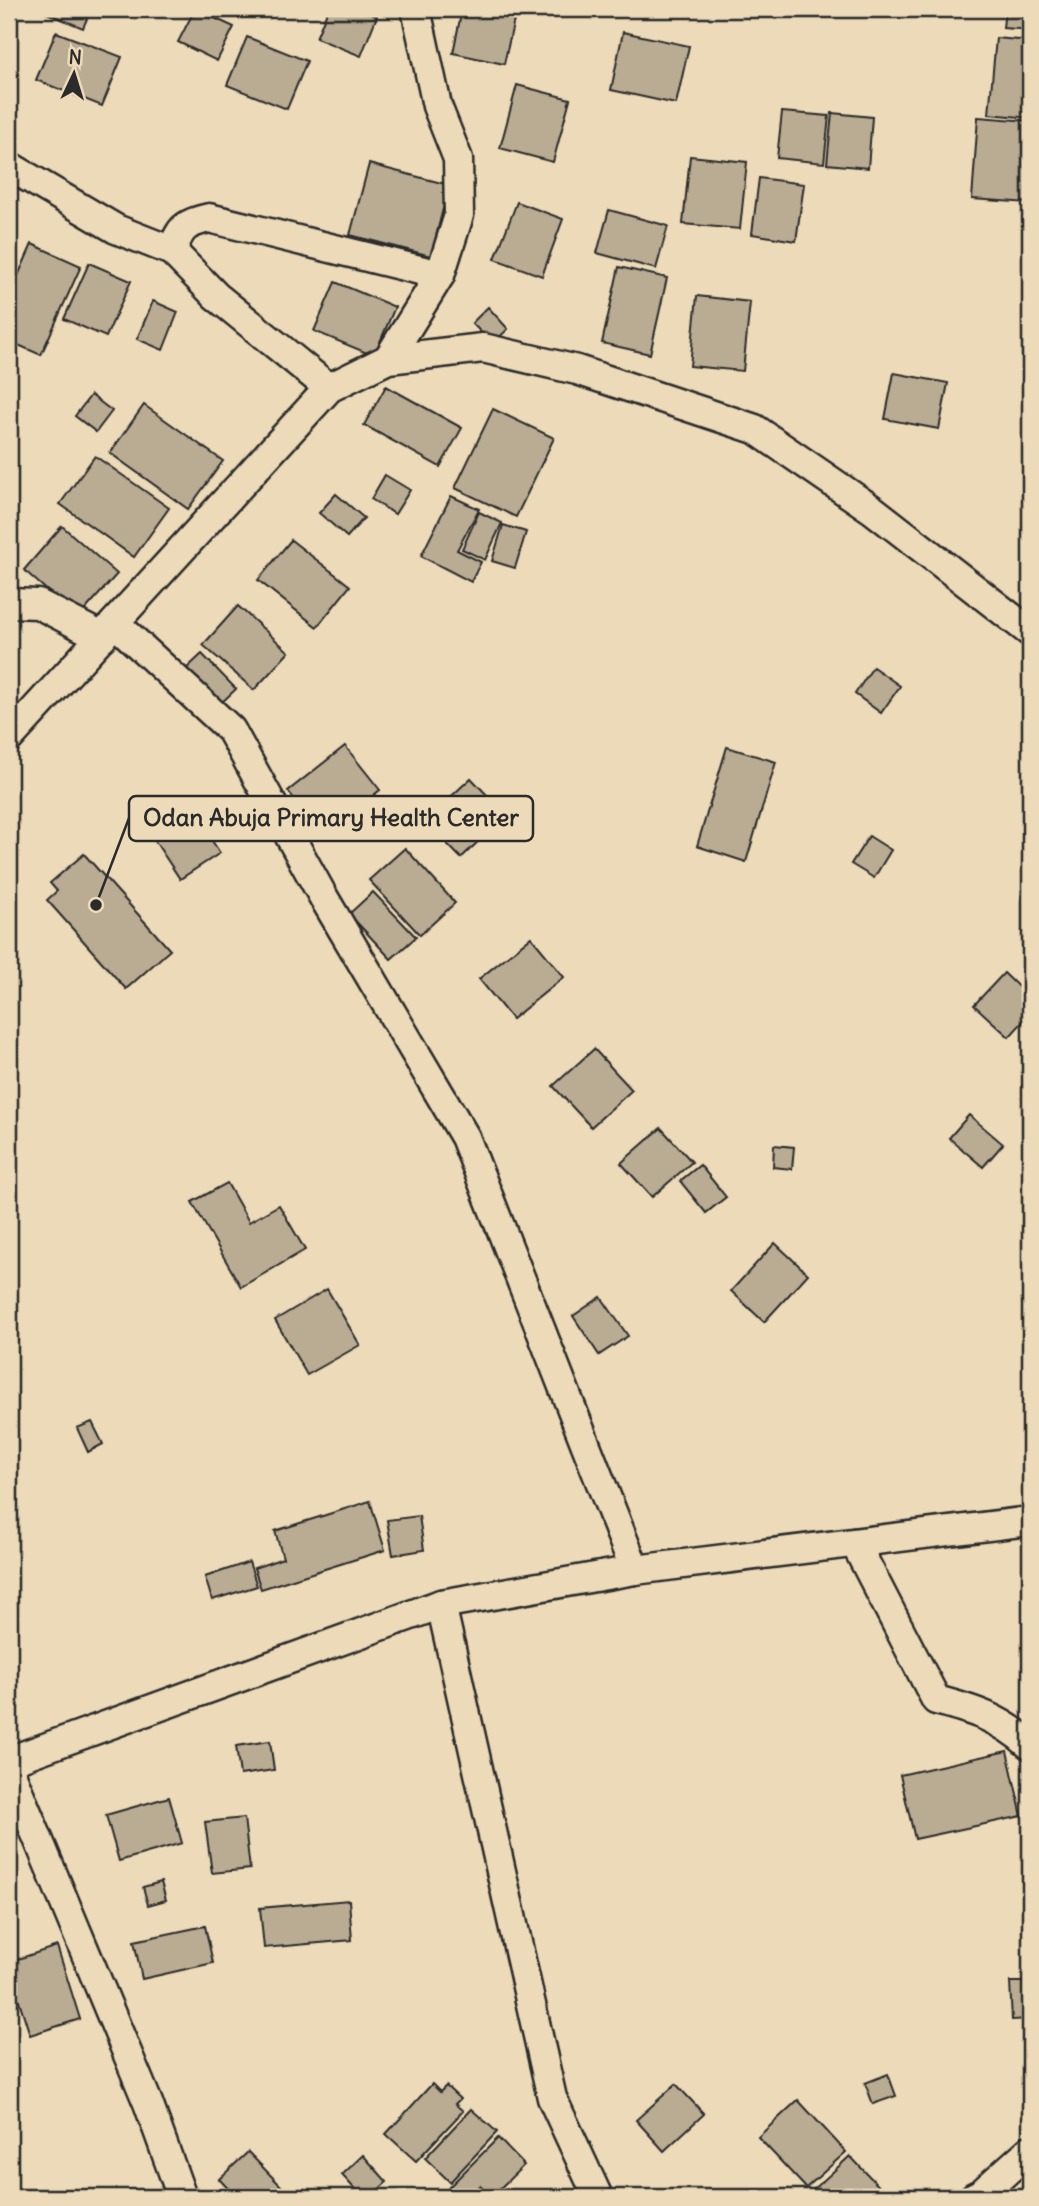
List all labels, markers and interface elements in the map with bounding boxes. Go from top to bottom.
north arrow [38,38,108,108]
text: N [68,45,83,69]
callout: Odan Abuja Primary Health Center [129,796,533,841]
text: Odan Abuja Primary Health Center [143,802,519,832]

